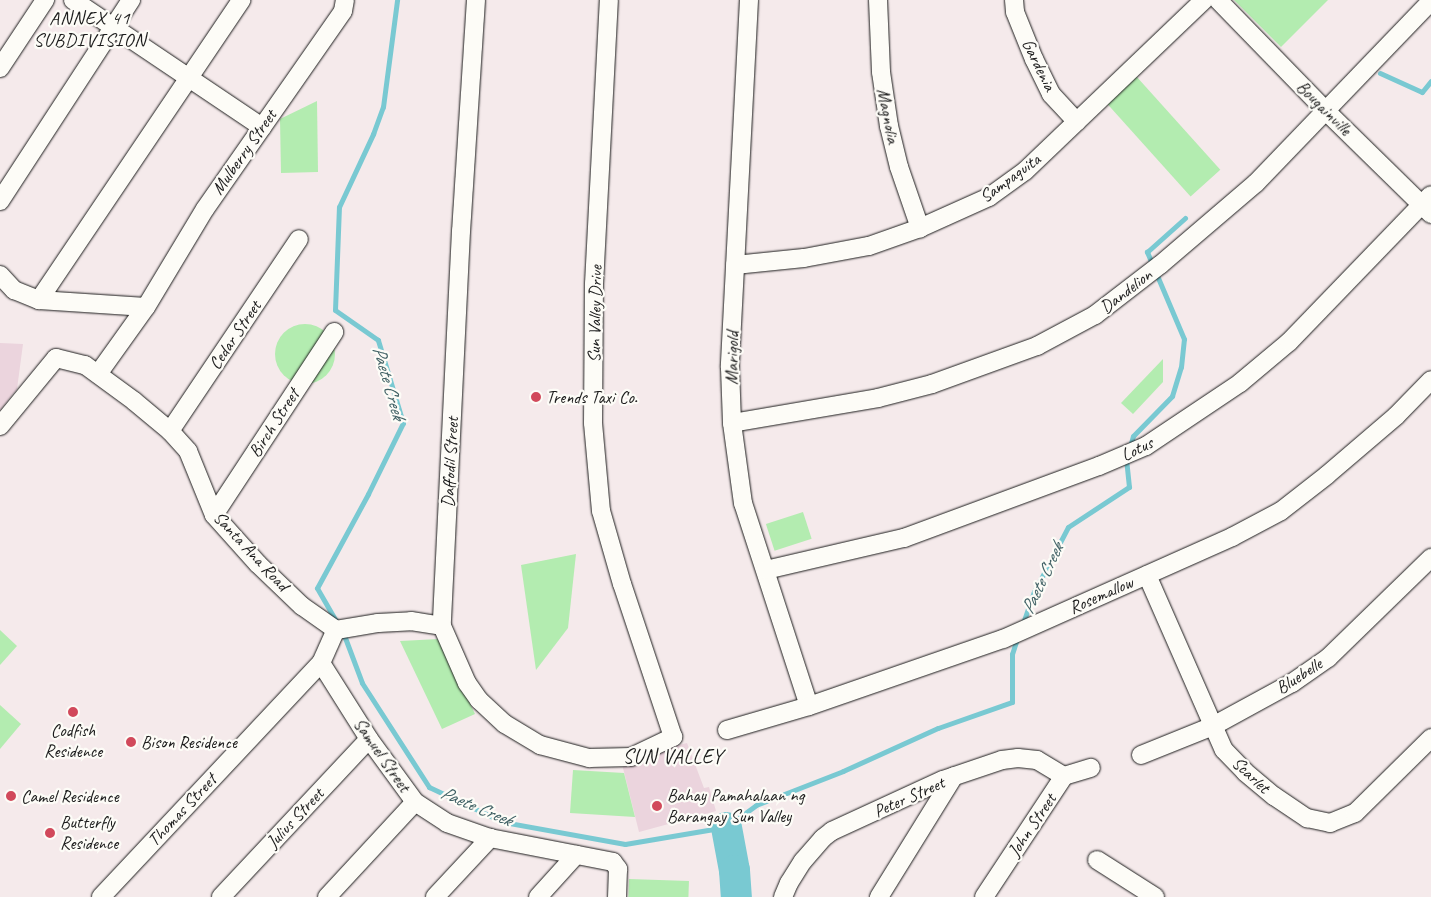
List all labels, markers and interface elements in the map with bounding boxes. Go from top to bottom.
district label: ANNEX 41 SUBDIVISION [33,8,147,52]
street label: Gardenia [1017,35,1061,95]
street label: Bougainville [1292,76,1356,140]
street label: Magnolia [872,86,904,146]
street label: Mulberry Street [207,105,281,199]
street label: Sampaguita [975,149,1045,207]
street label: Dandelion [1096,264,1156,318]
street label: Sun Valley Drive [583,265,607,363]
street label: Cedar Street [204,296,266,374]
street label: Marigold [721,331,743,385]
water label: Paete Creek [367,344,409,422]
street label: Birch Street [244,385,304,461]
place label: Trends Taxi Co. [546,386,638,408]
marker: Trends Taxi Co. [530,391,542,403]
street label: Daffodil Street [437,416,463,508]
street label: Lotus [1118,432,1156,466]
street label: Santa Ana Road [209,507,293,595]
water label: Paete Creek [1017,540,1069,618]
street label: Rosemallow [1066,571,1136,619]
street label: Bluebelle [1272,653,1326,699]
marker: Codfish Residence [67,706,79,718]
street label: Samuel Street [349,714,415,796]
place label: Codfish Residence [44,720,102,762]
place label: Bison Residence [141,731,237,753]
marker: Bison Residence [125,736,137,748]
district label: SUN VALLEY [622,744,724,768]
street label: Scarlet [1228,752,1274,798]
street label: Thomas Street [143,769,221,851]
street label: Peter Street [870,772,948,822]
water label: Paete Creek [437,782,515,832]
street label: Julius Street [262,783,328,853]
place label: Camel Residence [21,785,119,807]
place label: Bahay Pamahalaan ng Barangay Sun Valley [667,785,804,828]
street label: John Street [1003,789,1061,861]
marker: Camel Residence [5,790,17,802]
marker: Bahay Pamahalaan ng Barangay Sun Valley [651,800,663,812]
place label: Butterfly Residence [60,812,118,854]
marker: Butterfly Residence [44,827,56,839]

